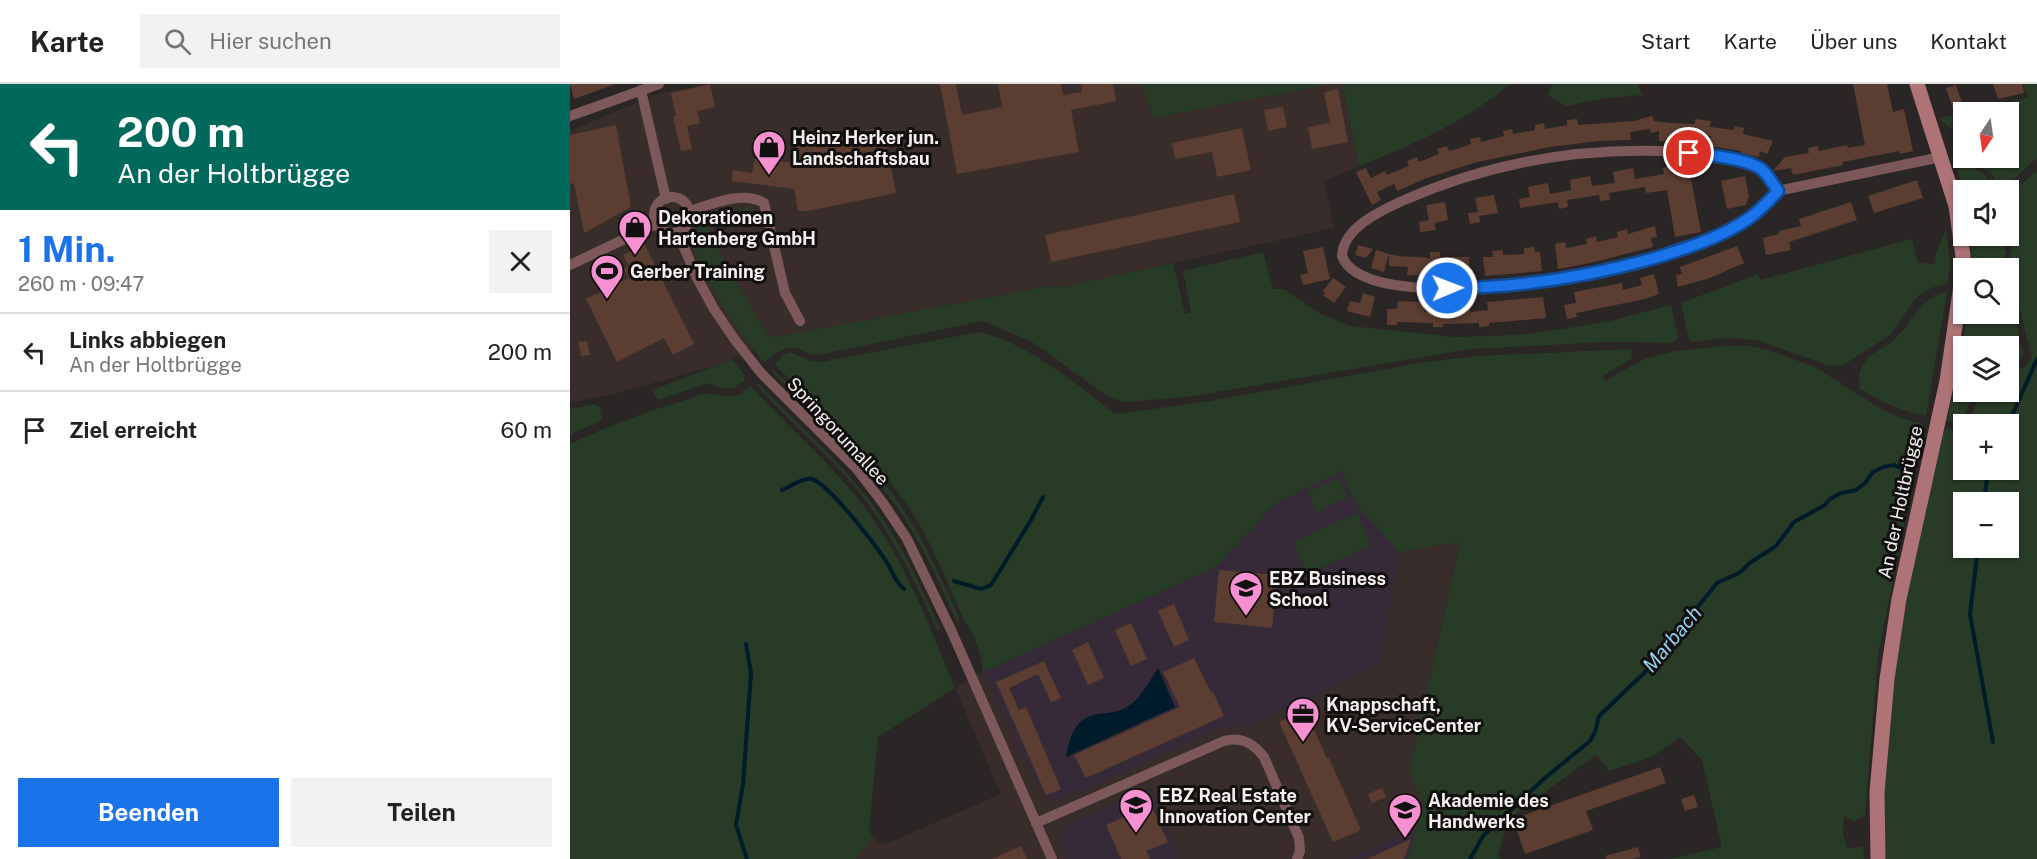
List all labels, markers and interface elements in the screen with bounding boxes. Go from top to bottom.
search box [140,14,560,68]
text: Karte [30,25,104,58]
icon: search [161,25,194,58]
text: Hier suchen [209,28,332,54]
text: Start [1641,29,1690,54]
text: Karte [1723,29,1777,54]
text: Über uns [1810,29,1897,54]
text: Kontakt [1930,29,2007,54]
north arrow [1953,102,2019,168]
map controls [1953,102,2019,558]
text: 200 m [117,107,245,156]
icon: left [18,108,96,186]
place label: Heinz Herker jun. Landschaftsbau [792,127,939,169]
pin [1663,127,1714,178]
shop icon: Heinz Herker jun. Landschaftsbau [751,129,787,176]
icon: arrive [1672,136,1705,169]
text: An der Holtbrügge [117,157,350,189]
button: sound [1953,180,2019,246]
place label: Dekorationen Hartenberg GmbH [658,207,816,249]
shop icon: Dekorationen Hartenberg GmbH [617,209,653,256]
text: 1 Min. [18,228,115,270]
button: close [489,230,552,293]
sports icon: Gerber Training [589,253,625,300]
position arrow [1415,256,1479,320]
button: search [1953,258,2019,324]
place label: Gerber Training [630,261,765,282]
text: 260 m · 09:47 [18,272,144,296]
text: Links abbiegen [69,327,226,353]
icon: left [18,336,51,369]
button: layers [1953,336,2019,402]
text: 200 m [488,339,552,365]
text: An der Holtbrügge [69,353,242,377]
street label: Springorumallee [783,373,893,489]
icon: arrive [18,414,51,447]
button: + [1953,414,2019,480]
text: Ziel erreicht [69,417,197,443]
text: 60 m [501,417,552,443]
street label: An der Holtbrügge [1874,424,1926,580]
button: − [1953,492,2019,558]
place label: EBZ Business School [1269,568,1386,610]
school or university icon: EBZ Business School [1228,570,1264,617]
water label: Marbach [1637,601,1707,677]
place label: Knappschaft, KV-ServiceCenter [1326,694,1482,736]
office icon: Knappschaft, KV-ServiceCenter [1285,696,1321,743]
button: Beenden [18,778,279,847]
button: Teilen [291,778,552,847]
place label: EBZ Real Estate Innovation Center [1159,785,1312,827]
school or university icon: EBZ Real Estate Innovation Center [1118,787,1154,834]
place label: Akademie des Handwerks [1428,790,1549,832]
school or university icon: Akademie des Handwerks [1387,792,1423,839]

